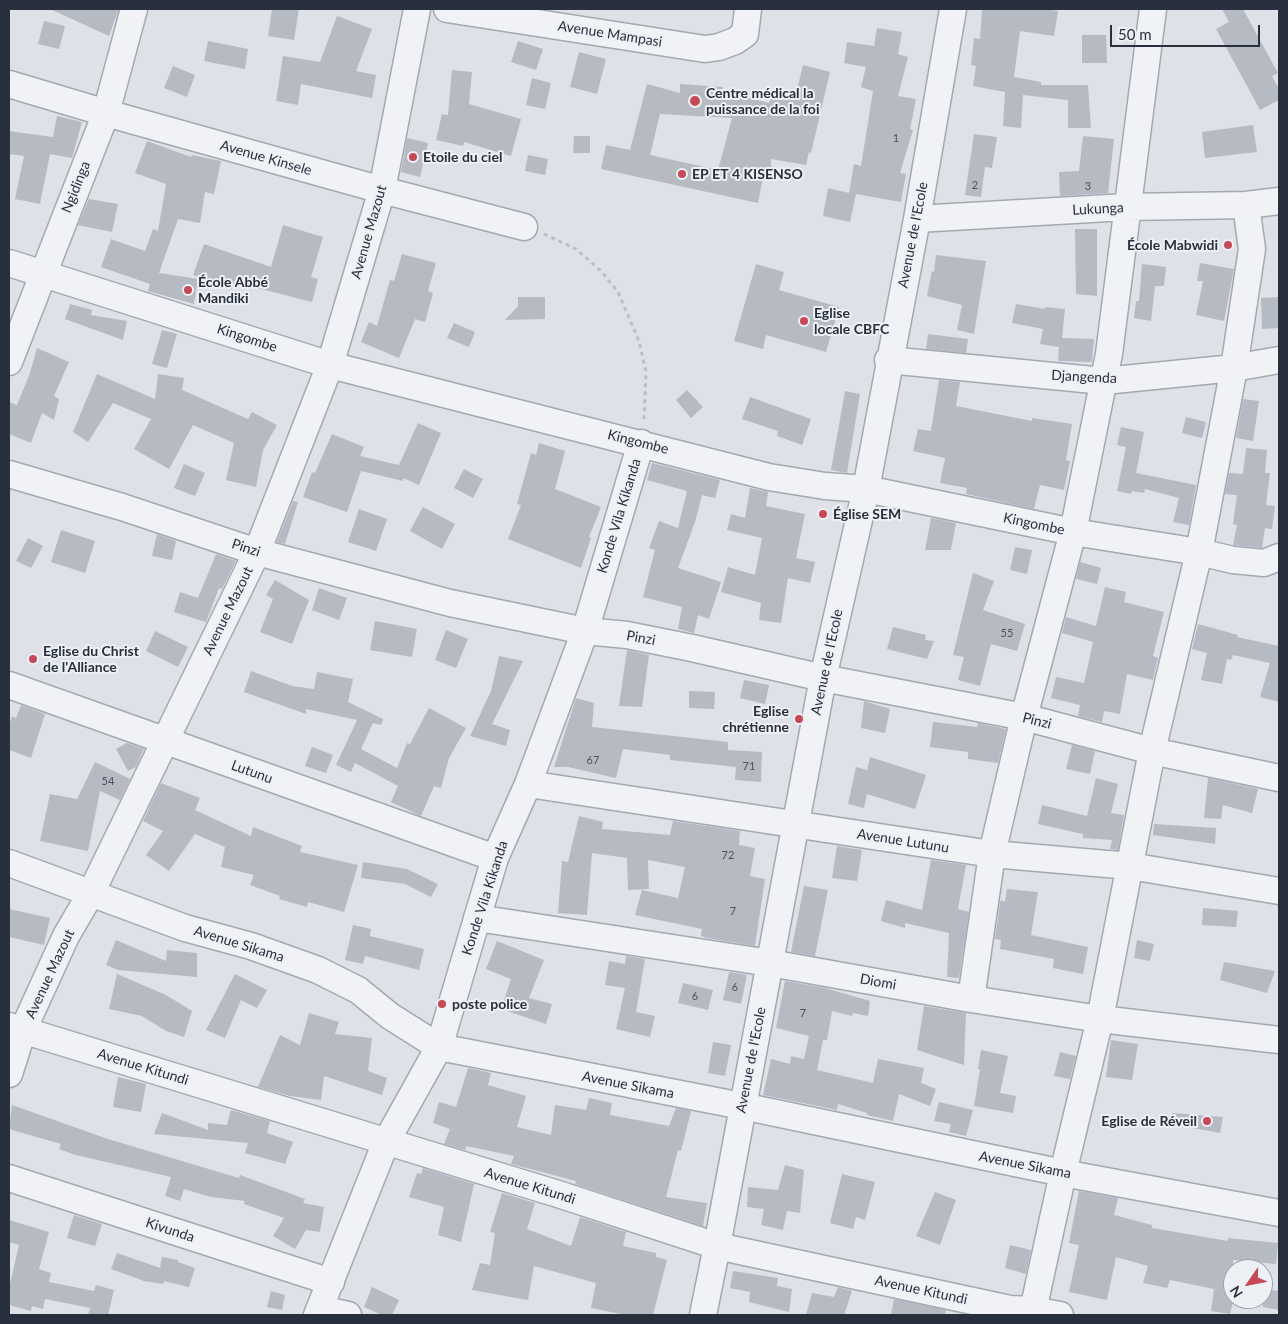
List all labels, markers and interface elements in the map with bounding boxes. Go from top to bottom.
scale bar [1113,15,1263,47]
street label: Avenue Mampasi [557,17,663,51]
text: 50 m [1118,25,1152,43]
place label: Centre médical la puissance de la foi [706,85,819,118]
marker: Centre médical la puissance de la foi [688,94,702,108]
house number: 1 [893,131,899,145]
street label: Avenue Kinsele [218,137,314,179]
place label: Etoile du ciel [423,149,502,165]
marker: Etoile du ciel [407,151,419,163]
street label: Ngidinga [58,159,94,215]
place label: EP ET 4 KISENSO [692,166,803,182]
marker: EP ET 4 KISENSO [676,168,688,180]
house number: 2 [972,178,978,192]
house number: 3 [1085,179,1091,193]
street label: Avenue de l'Ecole [894,180,932,290]
street label: Avenue Mazout [348,183,390,281]
street label: Lukunga [1072,199,1124,219]
place label: École Mabwidi [1127,237,1218,253]
marker: École Mabwidi [1222,239,1234,251]
place label: École Abbé Mandiki [198,274,268,306]
marker: École Abbé Mandiki [182,284,194,296]
place label: Eglise locale CBFC [814,305,889,338]
marker: Eglise locale CBFC [798,315,810,327]
street label: Kingombe [215,320,279,356]
street label: Djangenda [1051,367,1117,387]
street label: Kingombe [606,426,670,458]
street label: Konde Vila Kikanda [594,456,644,576]
place label: Église SEM [833,506,901,522]
marker: Église SEM [817,508,829,520]
street label: Kingombe [1002,509,1066,539]
street label: Pinzi [230,535,262,561]
street label: Avenue Mazout [199,564,257,658]
street label: Avenue de l'Ecole [808,608,846,716]
house number: 55 [1001,626,1013,640]
street label: Pinzi [625,627,657,649]
place label: Eglise du Christ de l'Alliance [43,643,139,676]
marker: Eglise du Christ de l'Alliance [27,653,39,665]
place label: Eglise chrétienne [722,703,789,736]
street label: Pinzi [1021,709,1053,733]
marker: Eglise chrétienne [793,713,805,725]
house number: 67 [587,753,599,767]
street label: Lutunu [229,757,275,787]
house number: 71 [743,759,755,773]
house number: 54 [102,774,114,788]
street label: Avenue Lutunu [856,825,950,857]
street label: Konde Vila Kikanda [459,839,511,957]
house number: 72 [722,848,734,862]
house number: 7 [730,904,736,918]
street label: Avenue Sikama [192,922,286,966]
street label: Avenue Mazout [22,927,78,1021]
street label: Diomi [858,971,898,993]
house number: 6 [732,980,738,994]
house number: 6 [692,989,698,1003]
place label: poste police [452,996,527,1012]
marker: poste police [436,998,448,1010]
street label: Avenue de l'Ecole [732,1005,770,1115]
house number: 7 [800,1006,806,1020]
street label: Avenue Kitundi [95,1045,191,1089]
street label: Avenue Sikama [581,1068,675,1102]
place label: Eglise de Réveil [1101,1113,1197,1129]
marker: Eglise de Réveil [1201,1115,1213,1127]
street label: Avenue Sikama [978,1148,1072,1182]
street label: Avenue Kitundi [482,1164,578,1208]
street label: Kivunda [143,1214,197,1246]
north arrow [1223,1259,1273,1309]
street label: Avenue Kitundi [873,1272,969,1308]
text: N [1226,1283,1246,1301]

